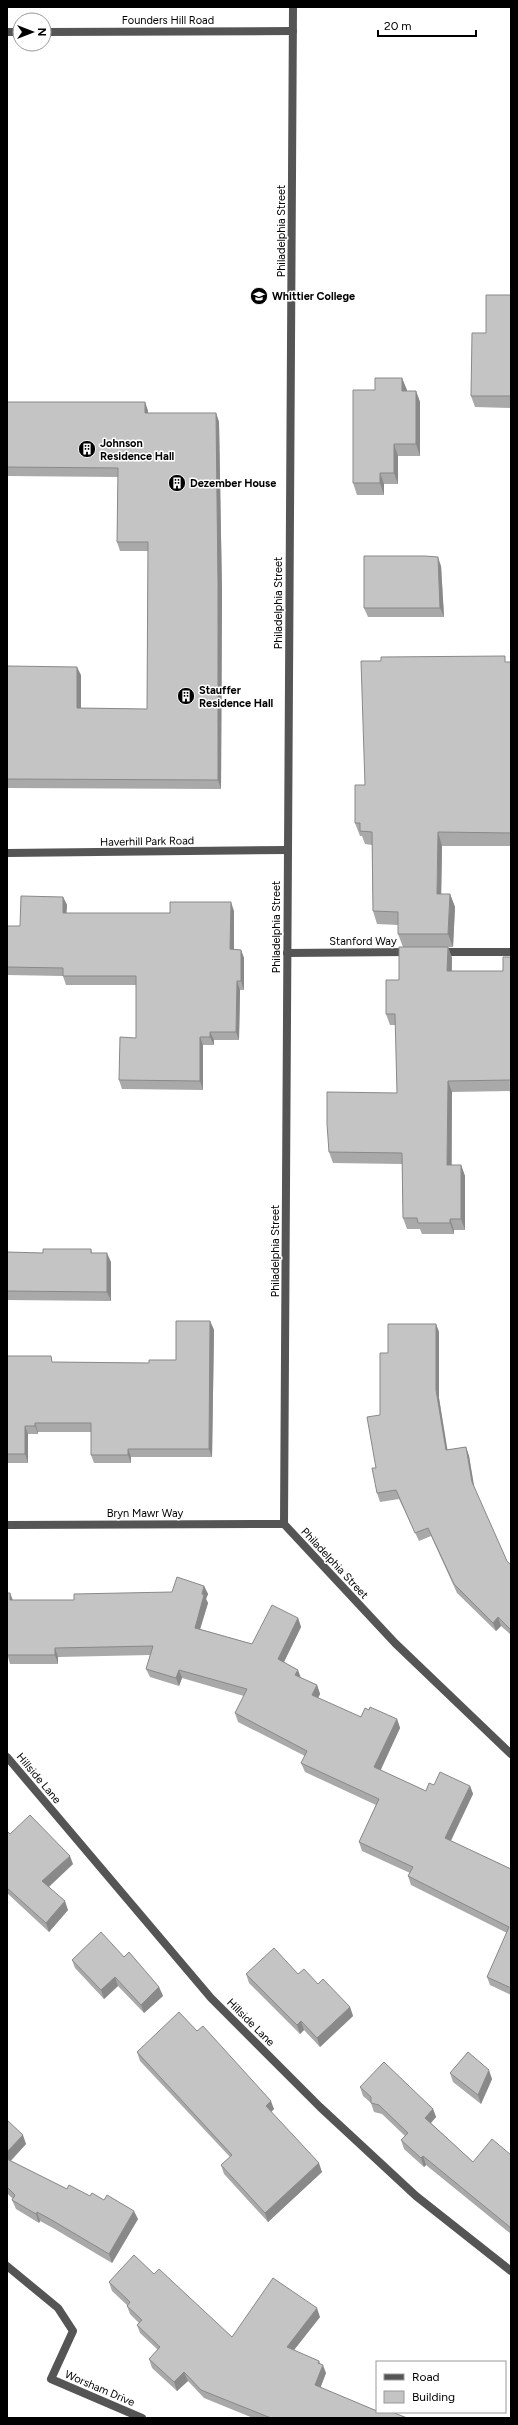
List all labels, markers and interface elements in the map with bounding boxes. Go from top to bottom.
north arrow [12,12,52,52]
scale bar [378,12,476,38]
street label: Founders Hill Road [122,14,214,27]
text: 20 m [384,19,412,33]
text: N [35,28,48,36]
street label: Philadelphia Street [275,185,288,277]
school or university icon: Whittier College [249,286,269,306]
place label: Whittier College [272,290,355,303]
place label: Johnson Residence Hall [100,437,175,463]
building icon: Johnson Residence Hall [77,439,97,459]
building icon: Dezember House [167,473,187,493]
place label: Dezember House [190,477,276,490]
street label: Philadelphia Street [272,557,285,649]
place label: Stauffer Residence Hall [199,684,274,710]
building icon: Stauffer Residence Hall [176,686,196,706]
street label: Haverhill Park Road [100,834,194,849]
street label: Philadelphia Street [270,881,283,973]
street label: Stanford Way [329,935,397,948]
street label: Philadelphia Street [269,1205,282,1297]
street label: Bryn Mawr Way [107,1507,183,1520]
street label: Philadelphia Street [298,1525,371,1602]
street label: Hillside Lane [14,1750,64,1806]
street label: Hillside Lane [224,1996,277,2049]
legend [376,2361,506,2413]
street label: Worsham Drive [63,2368,137,2409]
text: Road [412,2370,440,2384]
text: Building [412,2390,455,2404]

